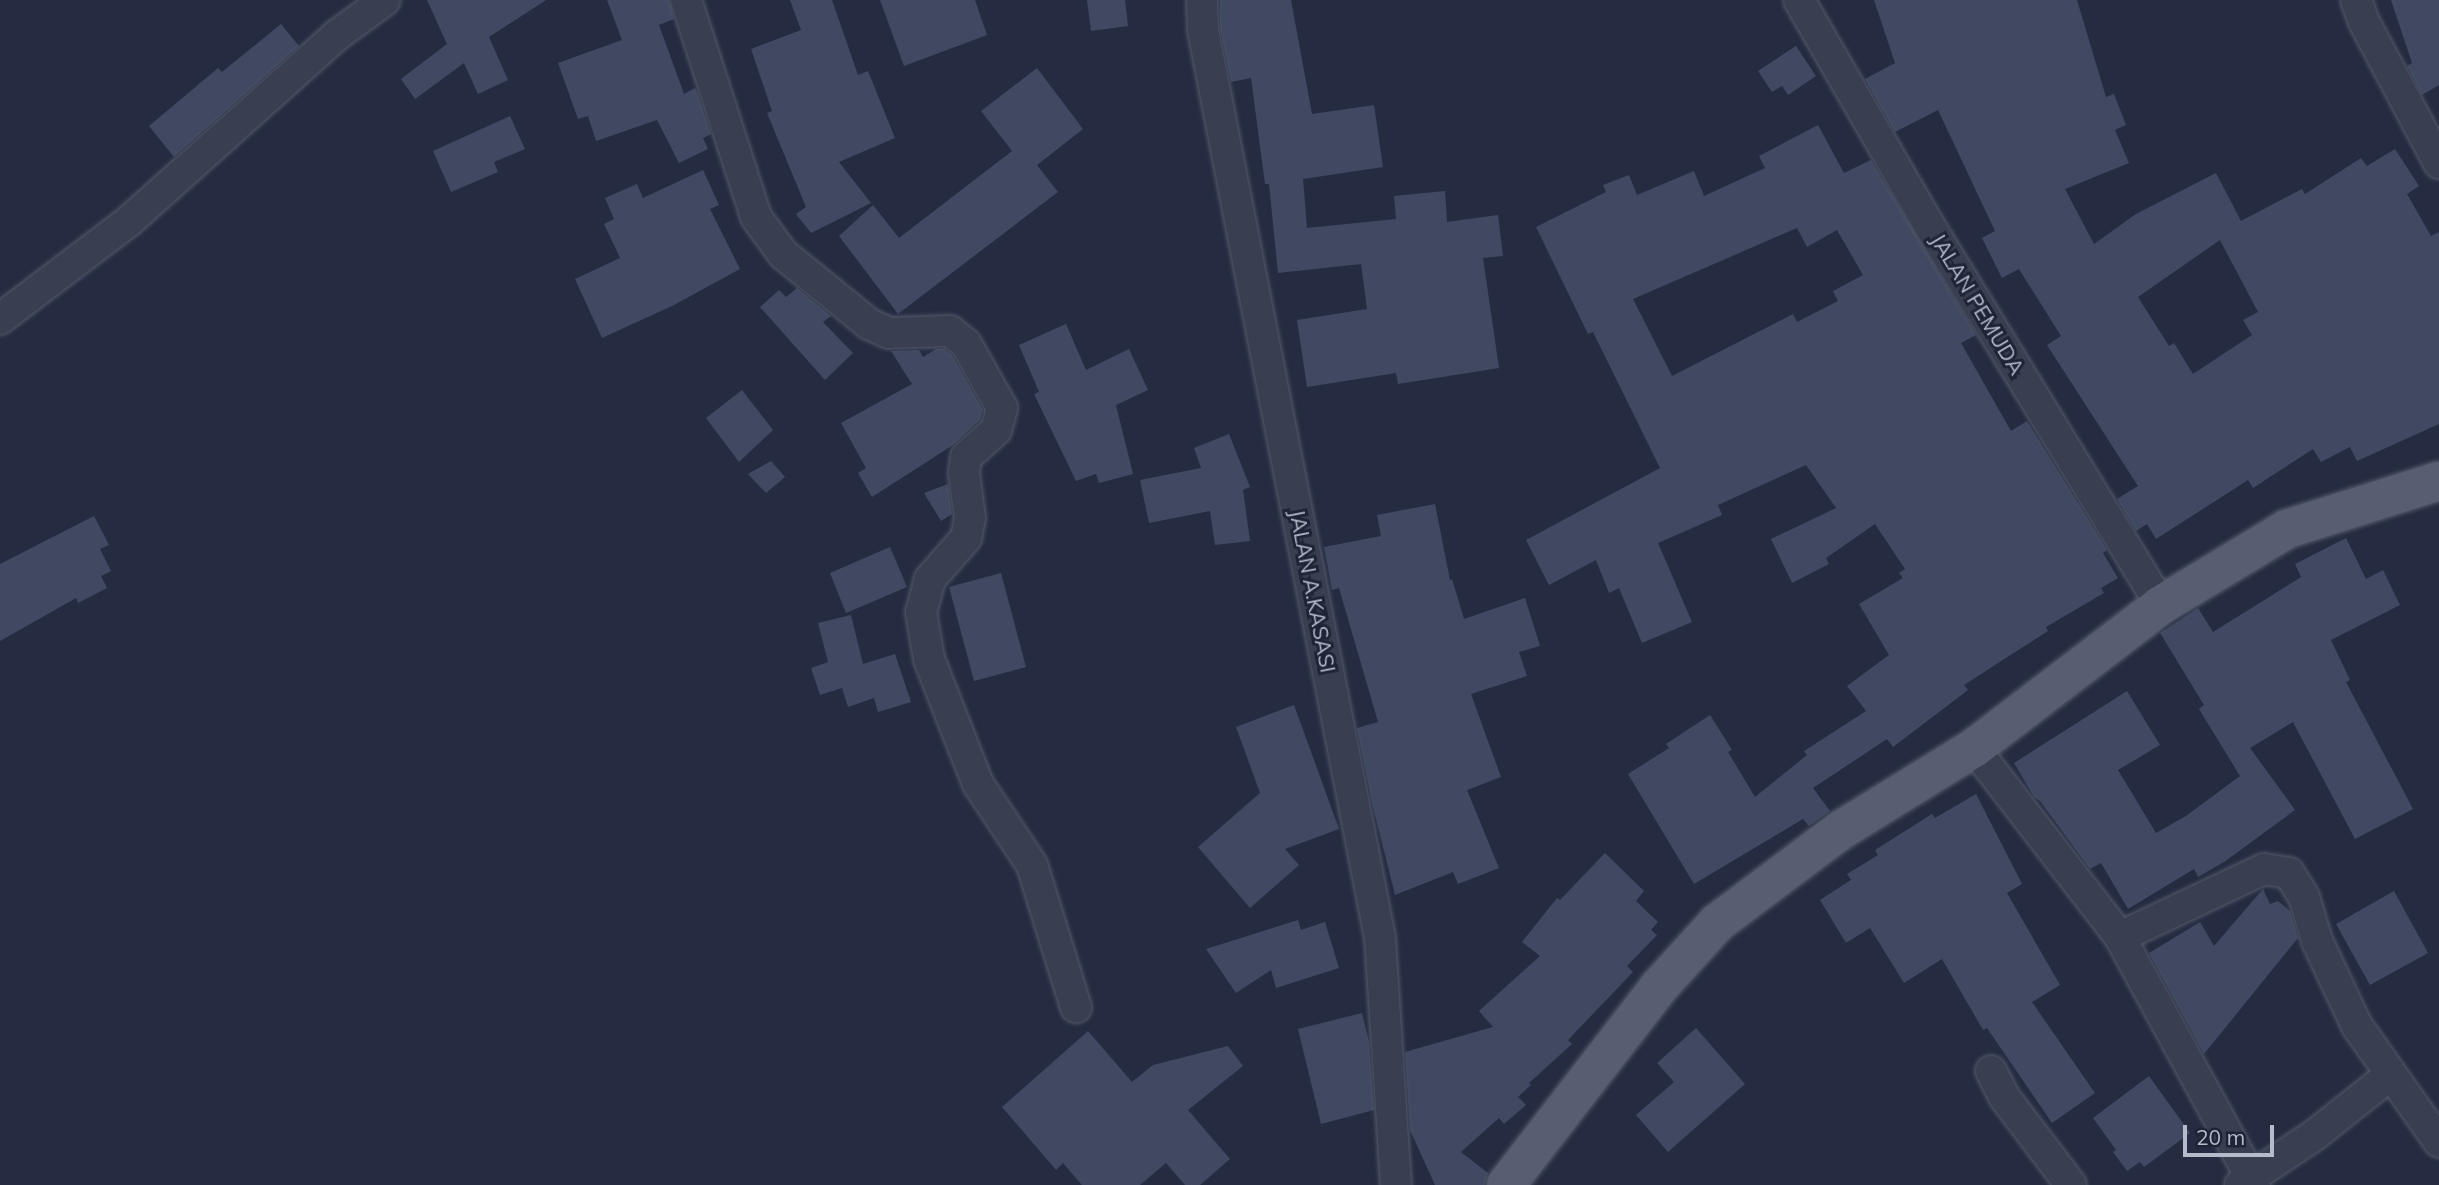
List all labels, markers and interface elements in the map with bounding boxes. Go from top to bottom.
street label: JALAN PEMUDA [1926,229,2030,379]
street label: JALAN A.KASASI [1285,507,1341,675]
scale bar [2187,1112,2278,1156]
text: 20 m [2196,1124,2245,1150]

